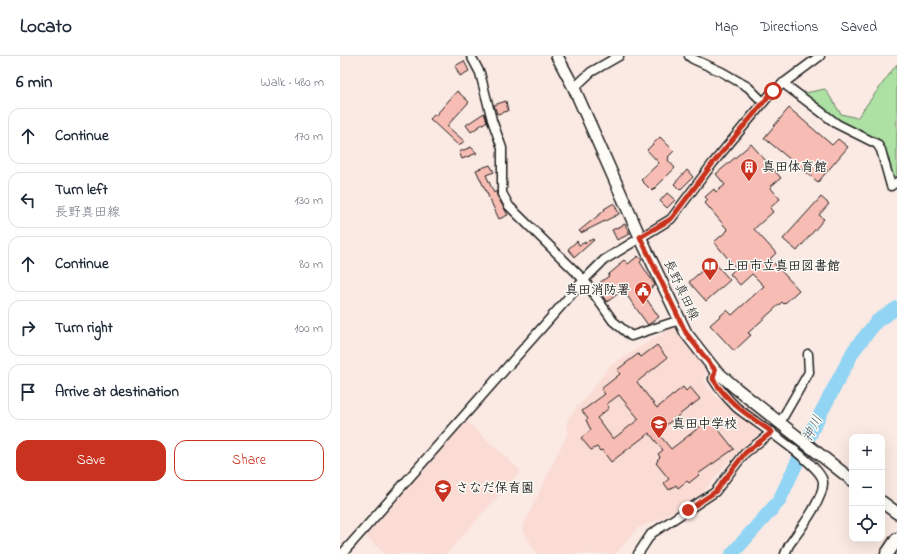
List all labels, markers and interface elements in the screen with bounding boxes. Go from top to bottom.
text: Locato [20,14,72,41]
text: Map [715,17,738,38]
text: Directions [760,17,818,38]
text: Saved [840,17,877,38]
text: 6 min [16,70,52,95]
text: Walk · 480 m [261,73,324,92]
route start [764,82,782,100]
icon: ahead [17,125,39,147]
text: Continue [55,125,109,147]
text: 170 m [295,127,323,146]
building icon: 真田体育館 [739,157,759,182]
place label: 真田体育館 [762,158,827,177]
text: Turn left [55,179,108,201]
icon: left [17,189,39,211]
text: 130 m [295,191,323,210]
text: 長野真田線 [55,203,120,222]
icon: ahead [17,253,39,275]
text: Continue [55,253,109,275]
text: 80 m [299,255,323,274]
library icon: 上田市立真田図書館 [700,256,720,281]
street label: 長野真田線 [659,257,704,324]
place label: 上田市立真田図書館 [723,257,840,276]
public building icon: 真田消防署 [633,280,653,305]
place label: 真田消防署 [565,281,630,300]
icon: right [17,317,39,339]
text: Turn right [55,317,113,339]
text: 100 m [294,319,323,338]
icon: arrive [17,381,39,403]
text: Arrive at destination [55,381,179,403]
water label: 神川 [797,412,829,446]
school or university icon: 真田中学校 [649,414,669,439]
place label: 真田中学校 [672,415,737,434]
map controls [849,434,885,542]
button: + [849,434,885,470]
button: Save [16,440,166,481]
button: Share [174,440,324,481]
button: − [849,470,885,506]
school or university icon: さなだ保育園 [433,478,453,503]
place label: さなだ保育園 [456,479,534,498]
route end [679,501,697,519]
button: locate [849,506,885,542]

